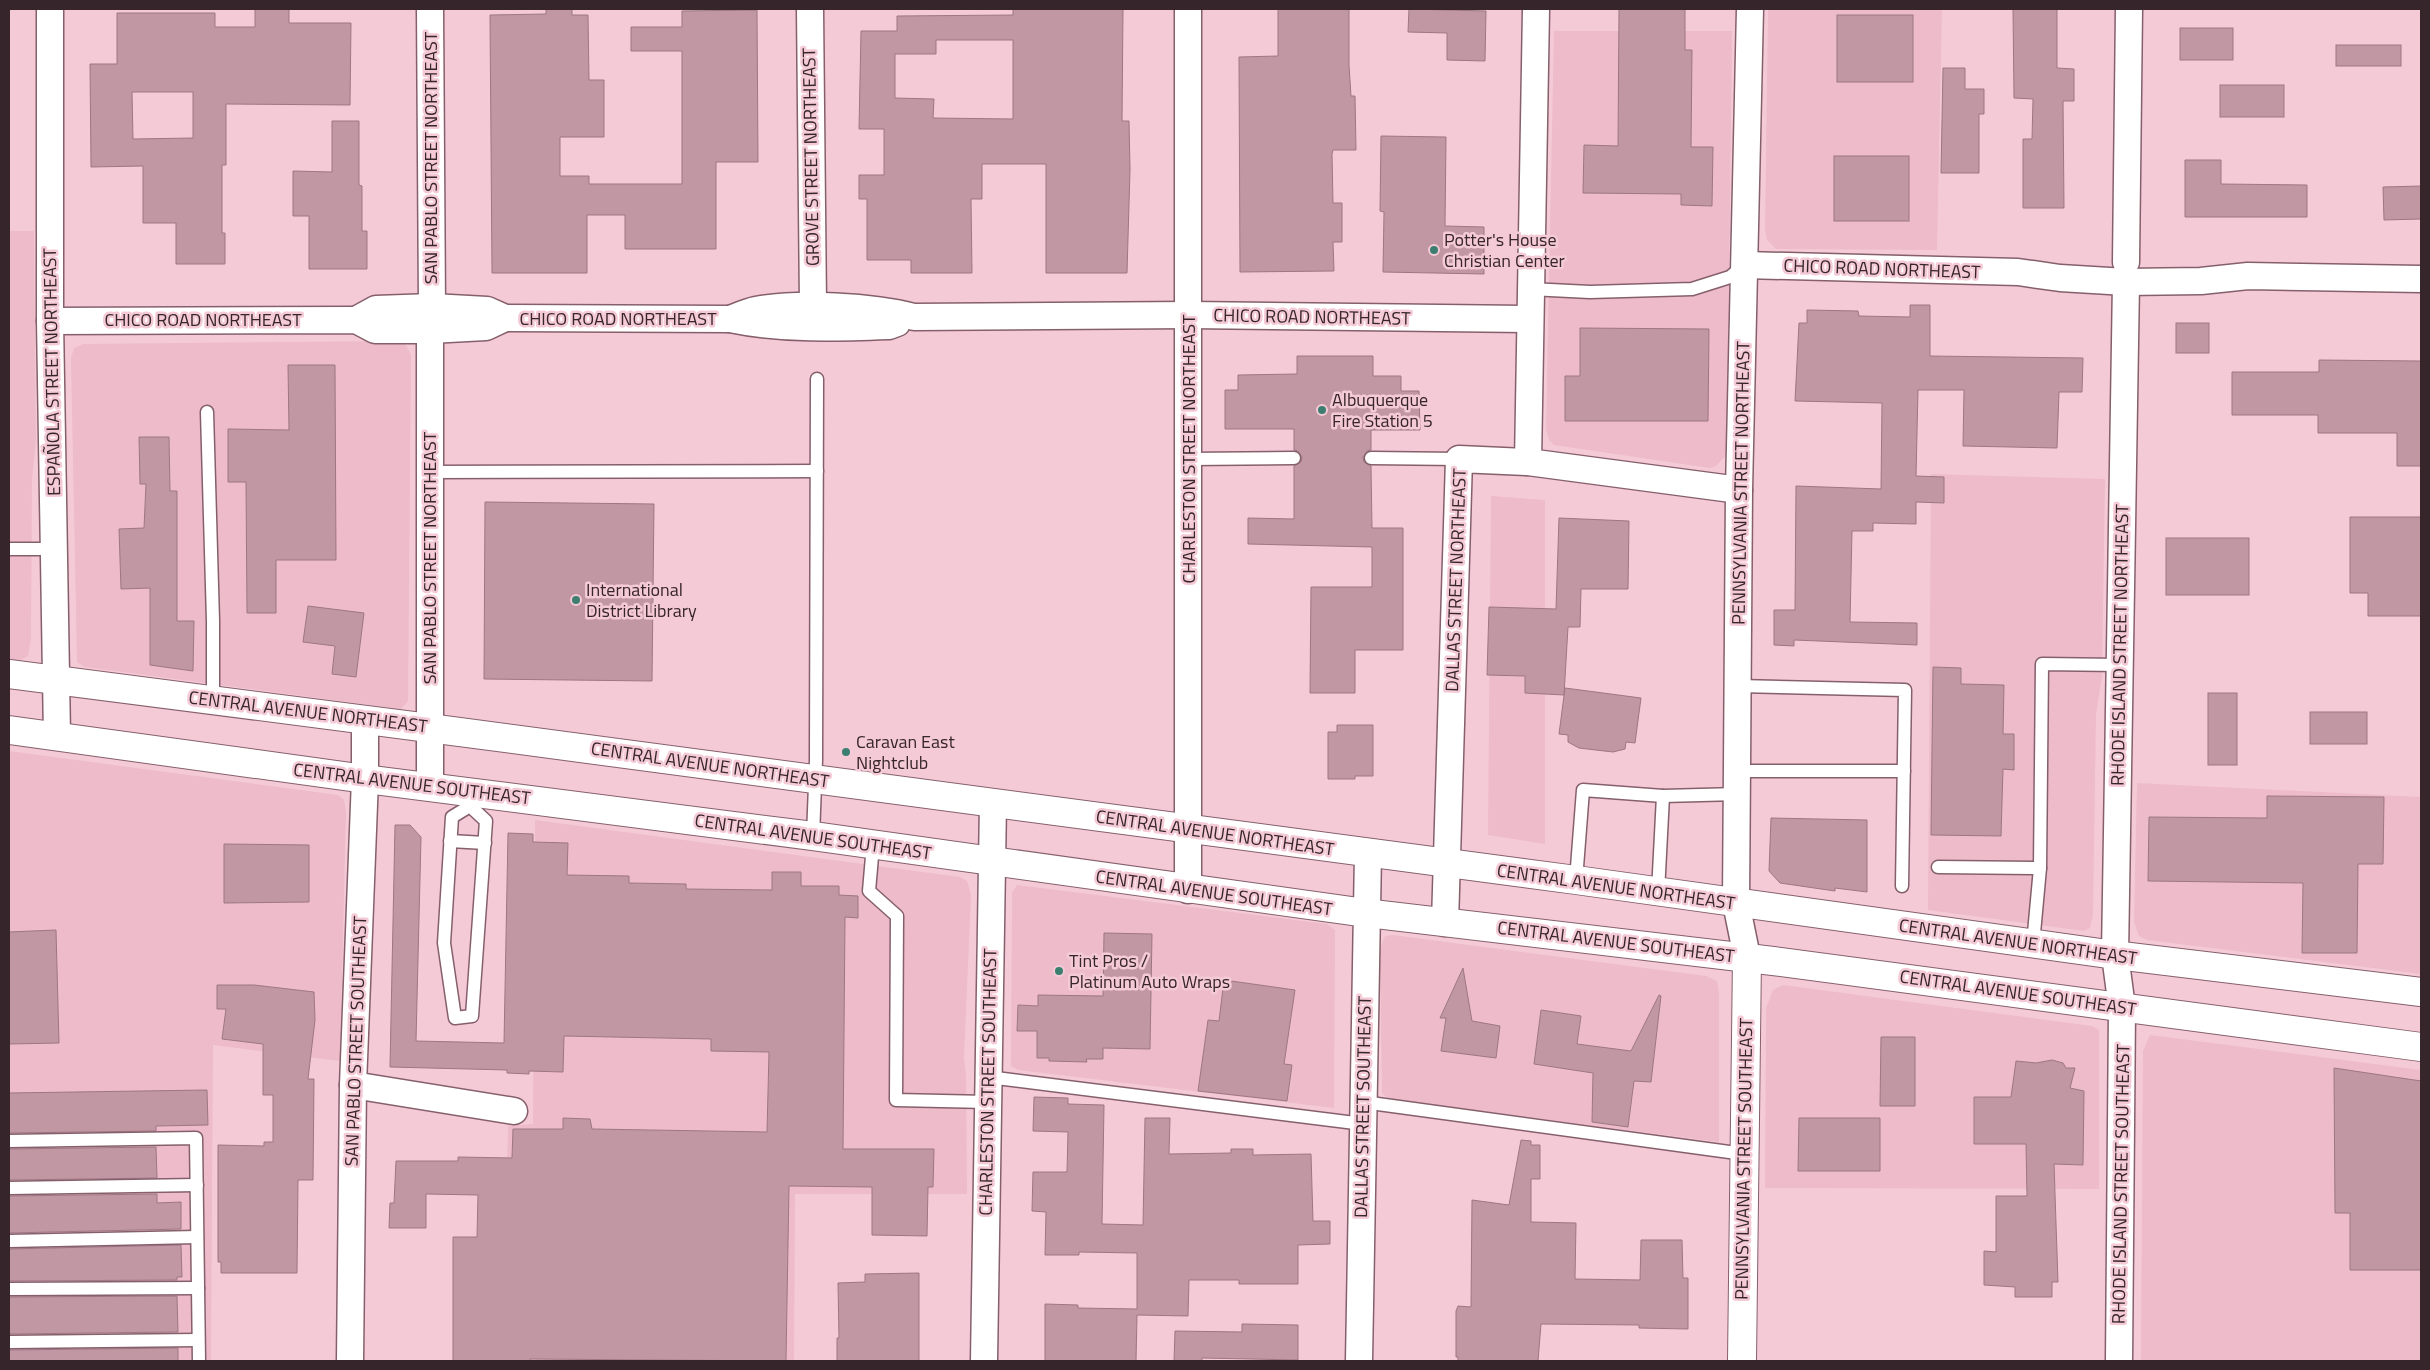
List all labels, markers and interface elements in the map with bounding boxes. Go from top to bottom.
street label: SAN PABLO STREET NORTHEAST [417,31,444,284]
street label: GROVE STREET NORTHEAST [795,47,826,266]
place label: Potter's House Christian Center [1444,226,1565,274]
marker: Potter's House Christian Center [1428,244,1440,256]
street label: ESPAÑOLA STREET NORTHEAST [36,247,67,496]
street label: CHICO ROAD NORTHEAST [1783,252,1982,285]
street label: CHICO ROAD NORTHEAST [1213,301,1411,332]
street label: CHICO ROAD NORTHEAST [519,305,717,332]
street label: CHICO ROAD NORTHEAST [104,306,302,333]
street label: CHARLESTON STREET NORTHEAST [1175,314,1202,584]
street label: PENNSYLVANIA STREET NORTHEAST [1725,340,1756,625]
place label: Albuquerque Fire Station 5 [1332,386,1433,434]
marker: Albuquerque Fire Station 5 [1316,404,1328,416]
street label: SAN PABLO STREET NORTHEAST [416,431,443,684]
street label: DALLAS STREET NORTHEAST [1438,467,1473,692]
street label: RHODE ISLAND STREET NORTHEAST [2104,503,2135,786]
place label: International District Library [586,576,697,624]
marker: International District Library [570,594,582,606]
street label: CENTRAL AVENUE NORTHEAST [187,683,430,740]
place label: Caravan East Nightclub [856,728,955,776]
street label: CENTRAL AVENUE NORTHEAST [589,734,831,795]
marker: Caravan East Nightclub [840,746,852,758]
street label: CENTRAL AVENUE SOUTHEAST [292,756,533,812]
street label: CENTRAL AVENUE NORTHEAST [1094,802,1336,863]
street label: CENTRAL AVENUE SOUTHEAST [693,807,934,867]
street label: CENTRAL AVENUE NORTHEAST [1495,856,1737,917]
street label: CENTRAL AVENUE SOUTHEAST [1094,863,1335,923]
street label: CENTRAL AVENUE NORTHEAST [1897,911,2139,972]
street label: CENTRAL AVENUE SOUTHEAST [1496,914,1737,970]
street label: SAN PABLO STREET SOUTHEAST [338,915,373,1167]
place label: Tint Pros / Platinum Auto Wraps [1069,947,1230,995]
street label: CHARLESTON STREET SOUTHEAST [972,948,1003,1216]
street label: CENTRAL AVENUE SOUTHEAST [1898,963,2139,1023]
marker: Tint Pros / Platinum Auto Wraps [1053,965,1065,977]
street label: DALLAS STREET SOUTHEAST [1347,995,1378,1218]
street label: PENNSYLVANIA STREET SOUTHEAST [1728,1017,1759,1300]
street label: RHODE ISLAND STREET SOUTHEAST [2105,1043,2136,1324]

